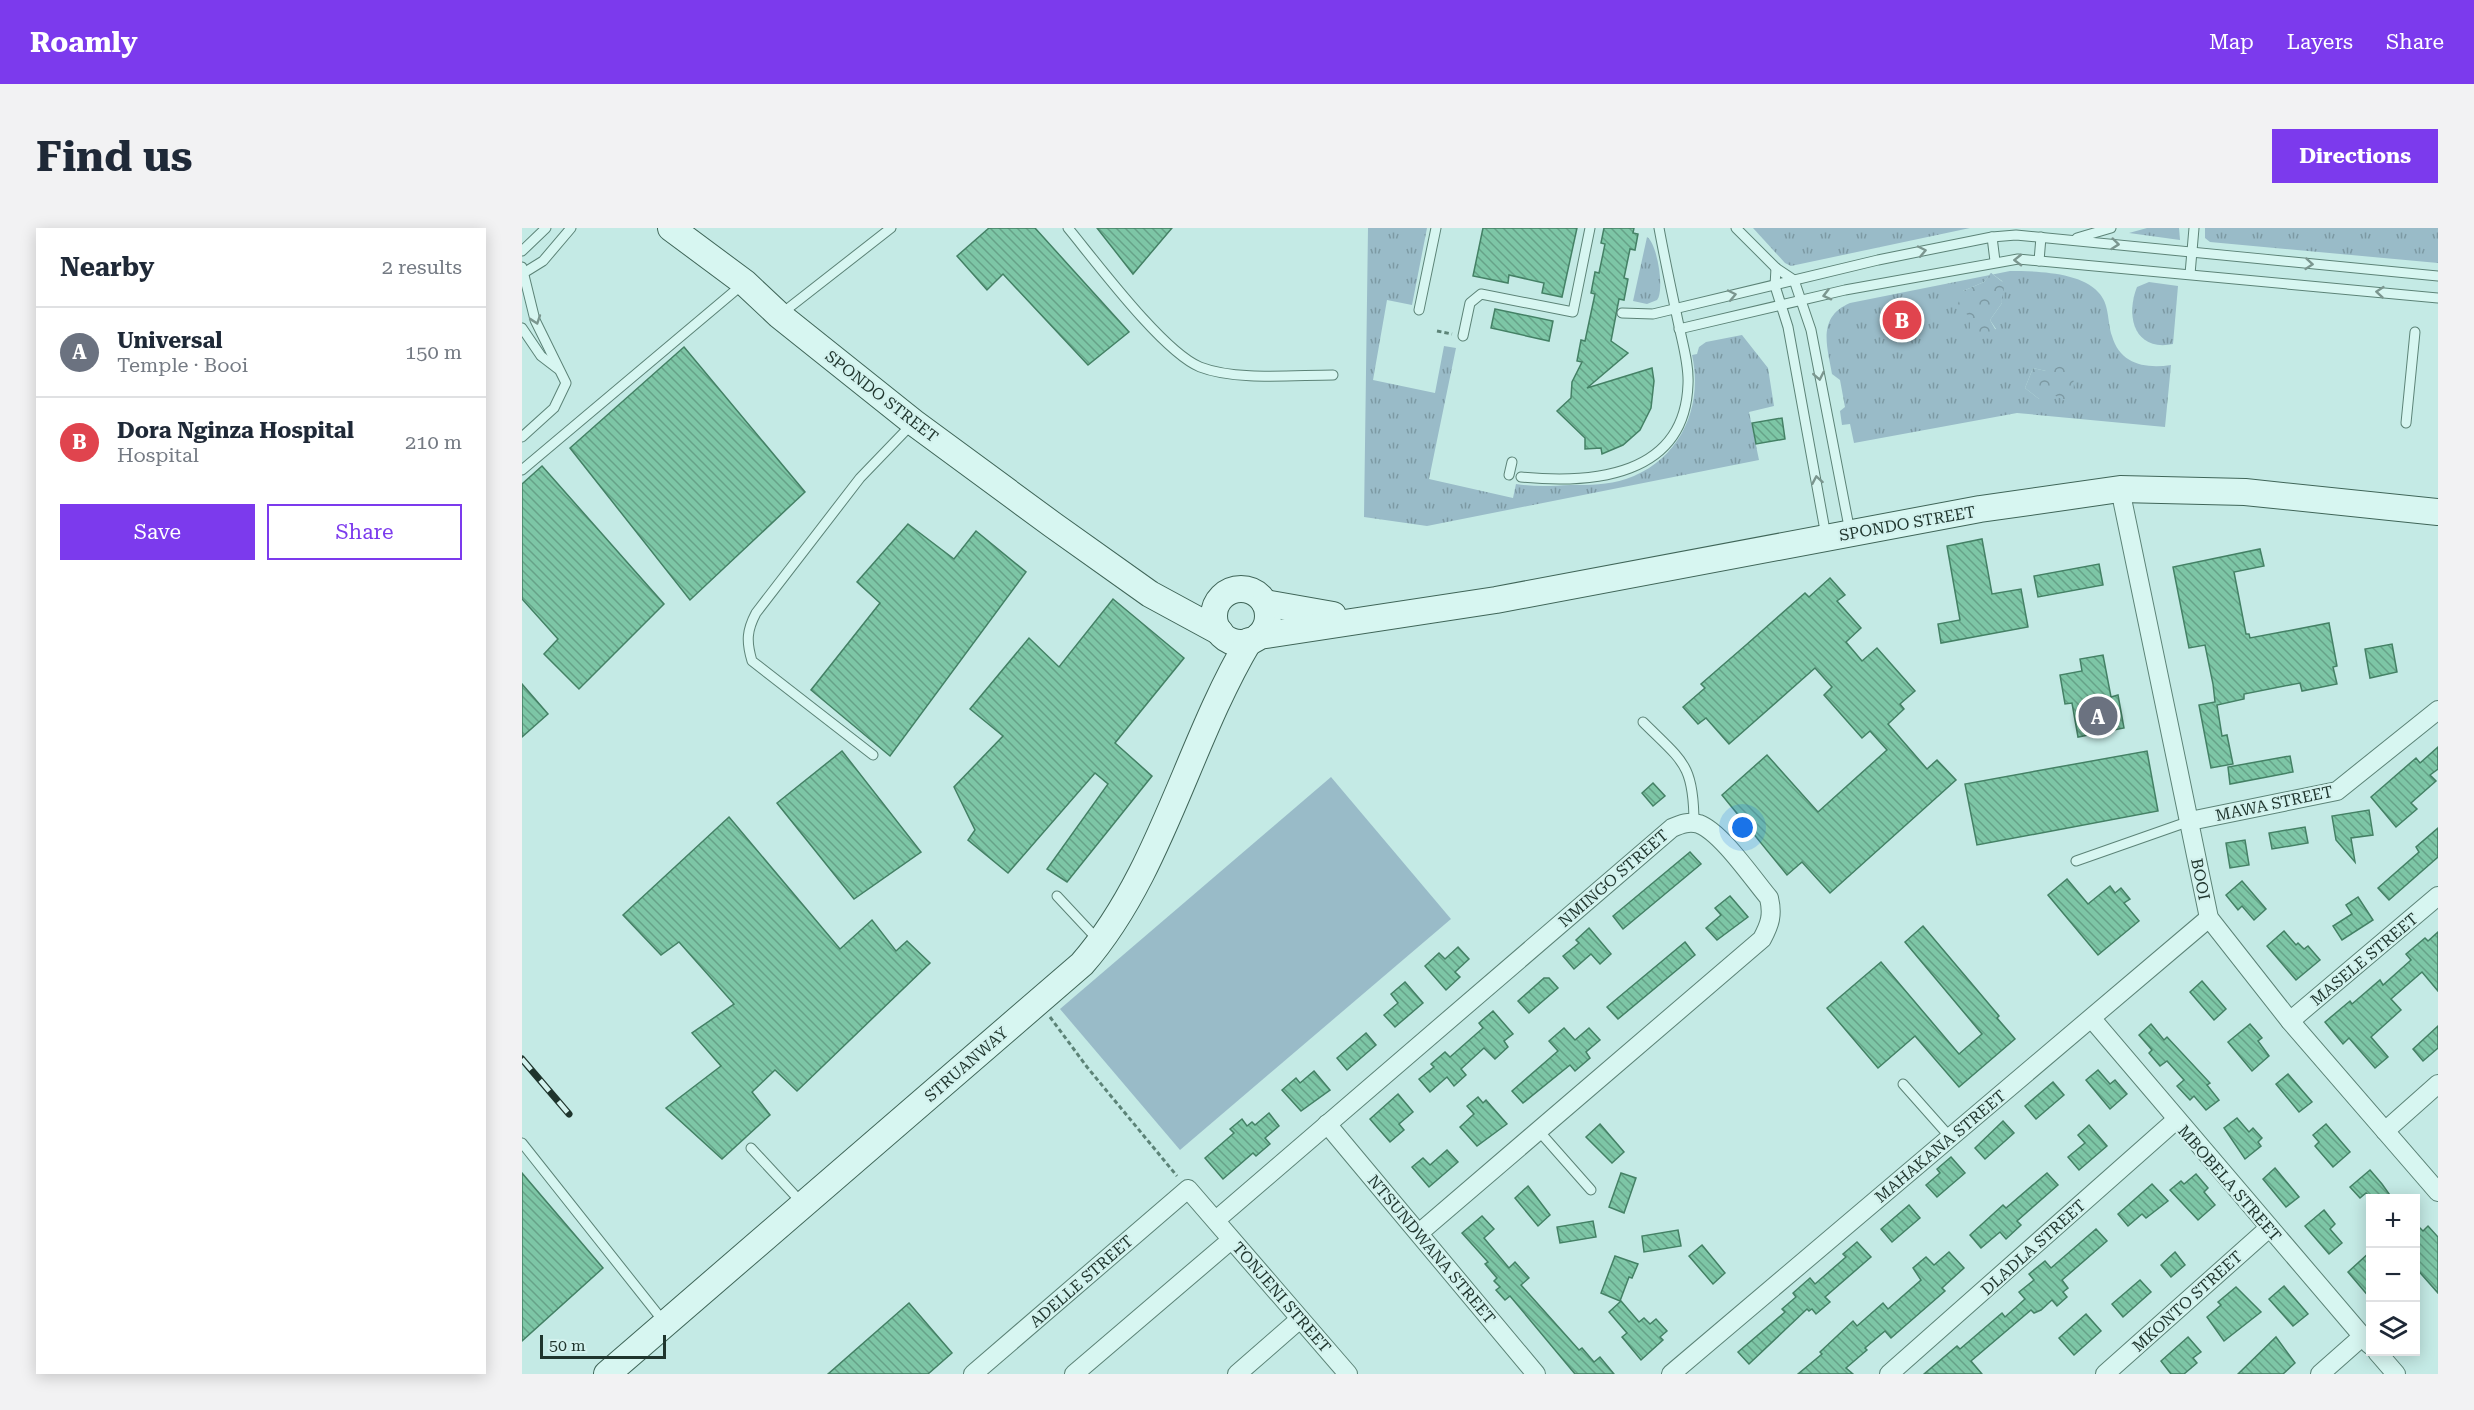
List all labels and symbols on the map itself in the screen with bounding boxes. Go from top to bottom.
one-way arrow [2111,237,2120,250]
one-way arrow [1917,245,1927,258]
one-way arrow [2014,254,2023,266]
one-way arrow [2305,257,2314,270]
one-way arrow [2375,286,2384,299]
one-way arrow [1822,287,1832,300]
one-way arrow [1727,289,1737,302]
pin: B [1882,298,1922,343]
one-way arrow [529,315,542,325]
street label: SPONDO STREET [822,346,942,446]
one-way arrow [1812,371,1825,381]
one-way arrow [1811,475,1823,484]
street label: SPONDO STREET [1838,502,1977,545]
pin: A [2078,694,2118,738]
street label: MAWA STREET [2214,782,2335,825]
your location [1728,813,1757,842]
street label: NMINGO STREET [1555,826,1672,931]
street label: BOOI [2187,857,2214,902]
street label: MASELE STREET [2307,909,2422,1010]
street label: STRUANWAY [921,1023,1012,1106]
street label: MAHAKANA STREET [1871,1086,2010,1207]
street label: MBOBELA STREET [2174,1121,2285,1245]
street label: NTSUNDWANA STREET [1364,1171,1500,1328]
street label: DLADLA STREET [1977,1195,2090,1299]
street label: ADELLE STREET [1026,1231,1137,1331]
street label: TONJENI STREET [1228,1238,1335,1357]
street label: MKONTO STREET [2128,1247,2246,1356]
scale bar [540,1332,666,1360]

